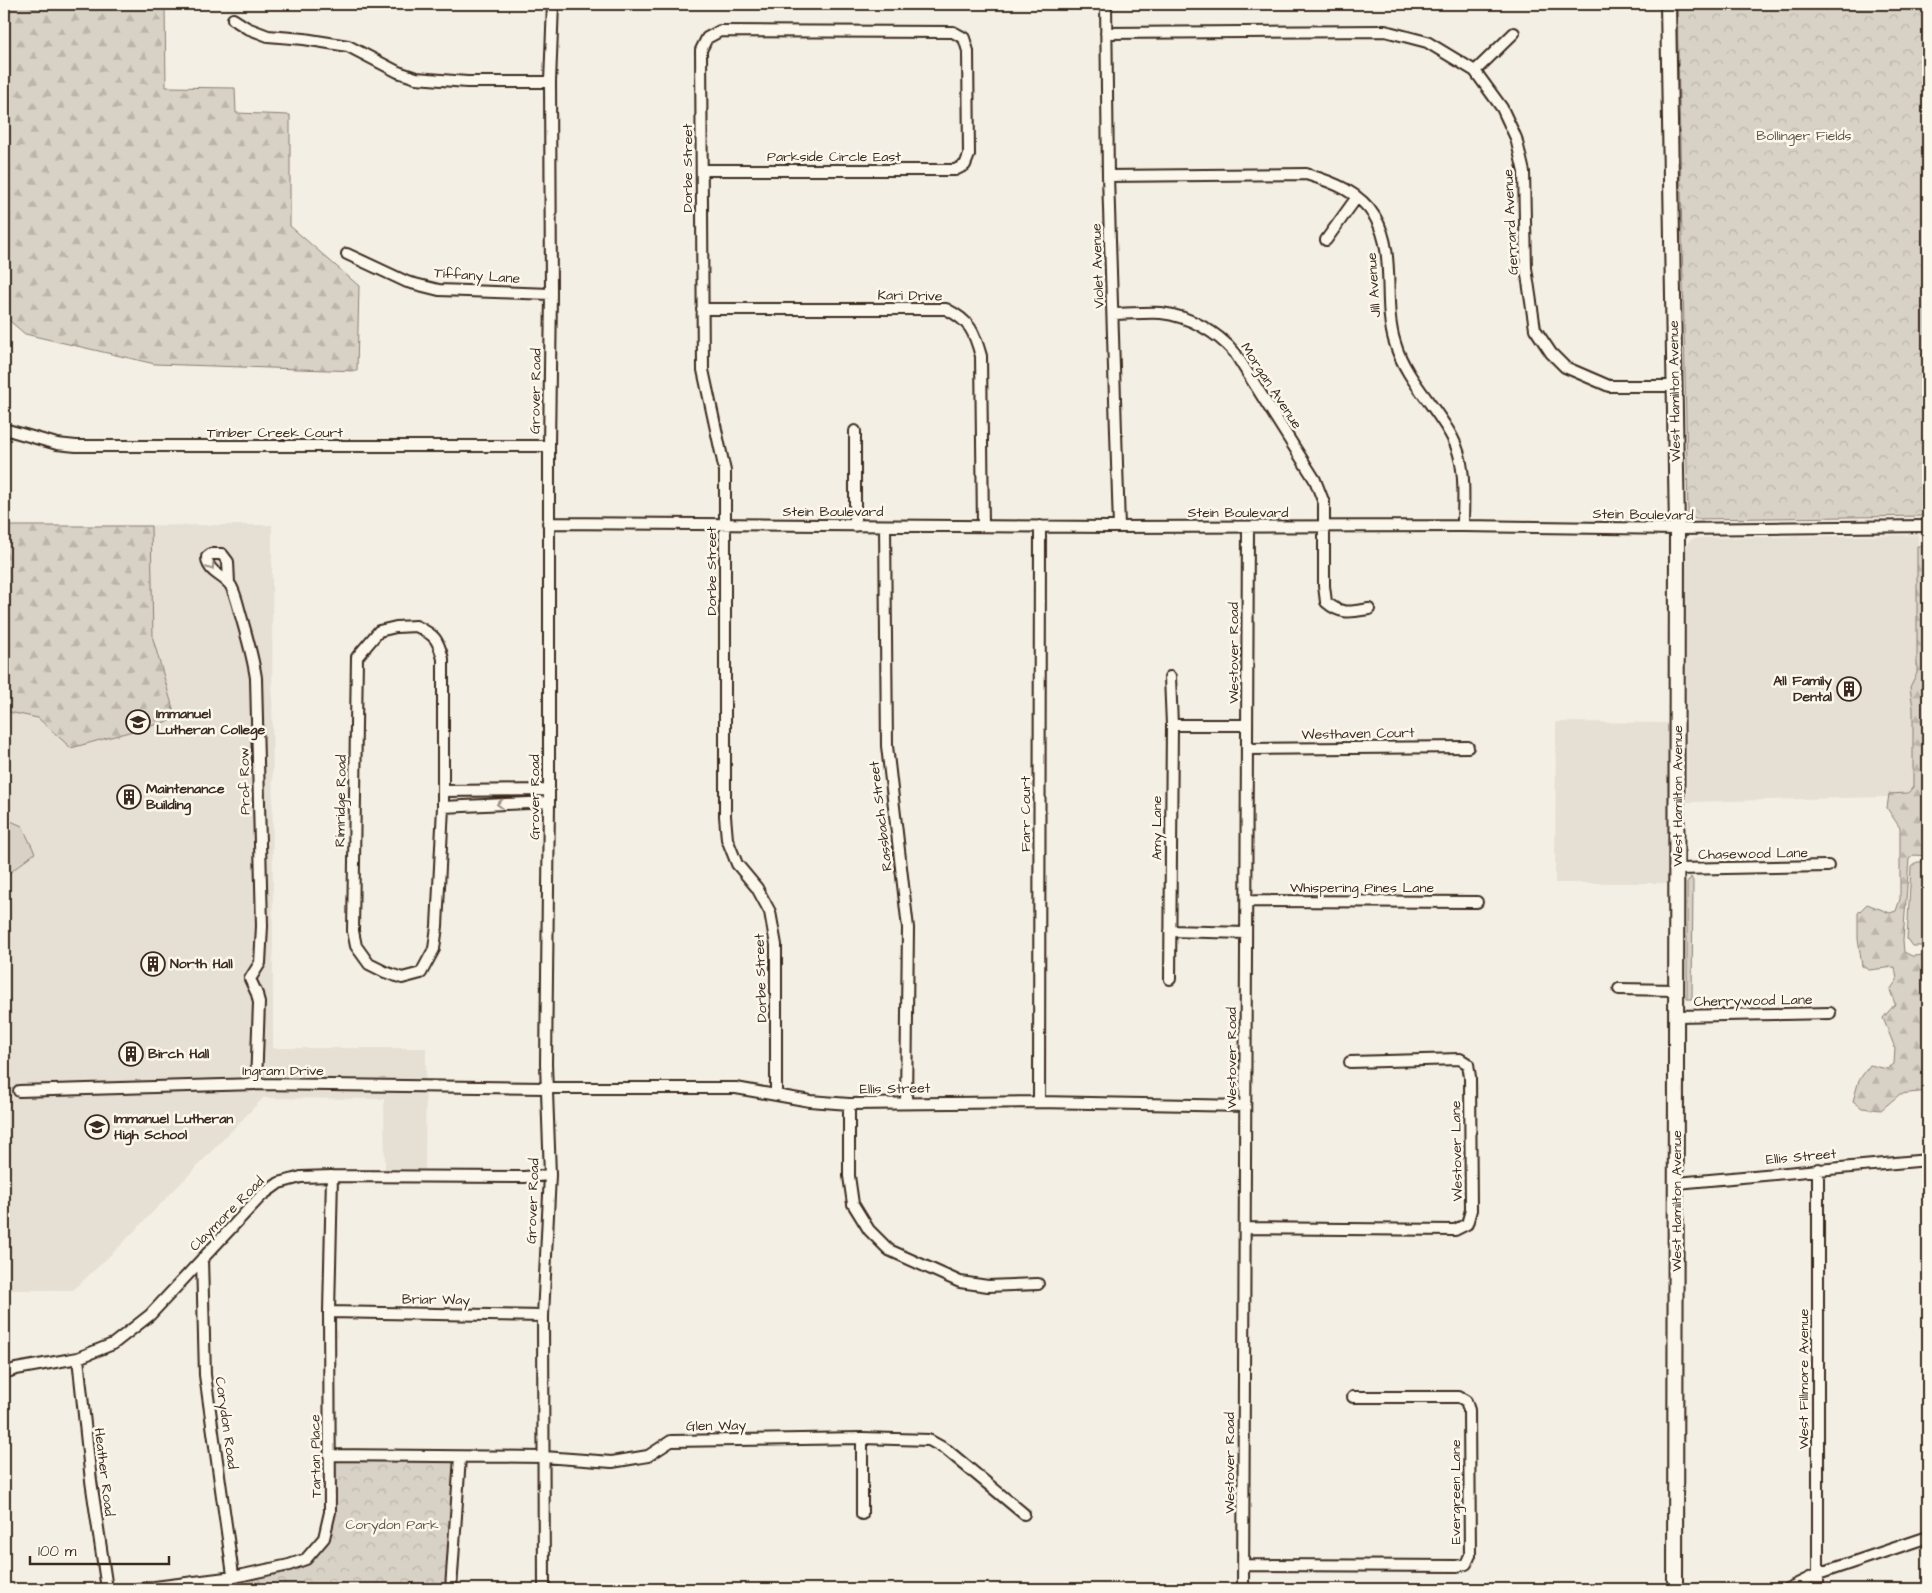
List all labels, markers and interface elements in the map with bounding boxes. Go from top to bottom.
street label: Dorbe Street [678,123,698,212]
park label: Bollinger Fields [1756,126,1852,146]
street label: Parkside Circle East [767,147,901,167]
street label: Gerrard Avenue [1498,168,1524,275]
street label: Violet Avenue [1087,223,1109,309]
street label: Jill Avenue [1362,251,1386,318]
street label: Tiffany Lane [433,263,521,289]
street label: Kari Drive [877,285,943,307]
street label: West Hamilton Avenue [1664,320,1686,462]
street label: Morgan Avenue [1235,339,1307,434]
street label: Grover Road [525,348,547,434]
street label: Timber Creek Court [207,423,343,443]
street label: Stein Boulevard [783,502,883,522]
street label: Stein Boulevard [1188,503,1288,523]
street label: Stein Boulevard [1592,504,1694,526]
street label: Dorbe Street [702,526,722,615]
one-way arrow [205,562,215,571]
street label: Westover Road [1224,602,1244,704]
place label: All Family Dental [1773,671,1833,707]
building icon: All Family Dental [1836,676,1862,702]
place label: Immanuel Lutheran College [156,704,265,741]
school or university icon: Immanuel Lutheran College [125,709,151,735]
street label: Westhaven Court [1301,723,1415,745]
street label: West Hamilton Avenue [1668,725,1688,867]
street label: Prof Row [234,747,256,815]
street label: Grover Road [525,754,545,840]
street label: Rimridge Road [330,755,352,847]
street label: Rassbach Street [864,759,898,872]
street label: Farr Court [1016,776,1036,852]
place label: Maintenance Building [146,779,225,816]
building icon: Maintenance Building [116,784,142,810]
street label: Amy Lane [1147,795,1167,860]
one-way arrow [496,799,504,810]
street label: Chasewood Lane [1698,843,1808,865]
street label: Whispering Pines Lane [1290,878,1434,898]
street label: Dorbe Street [749,933,773,1023]
building icon: North Hall [140,951,166,977]
place label: North Hall [170,954,233,974]
street label: Cherrywood Lane [1693,990,1813,1012]
street label: Westover Road [1222,1007,1242,1109]
building icon: Birch Hall [118,1041,144,1067]
place label: Birch Hall [148,1044,210,1064]
street label: Ingram Drive [242,1061,324,1081]
street label: Ellis Street [860,1078,931,1100]
street label: Westover Lane [1446,1100,1468,1202]
place label: Immanuel Lutheran High School [114,1109,233,1146]
school or university icon: Immanuel Lutheran High School [84,1114,110,1140]
street label: West Hamilton Avenue [1667,1130,1687,1272]
street label: Ellis Street [1765,1144,1837,1170]
street label: Grover Road [522,1158,544,1244]
street label: Claymore Road [185,1172,269,1256]
street label: Briar Way [402,1289,471,1311]
street label: West Fillmore Avenue [1794,1308,1814,1449]
street label: Corydon Road [210,1376,242,1470]
street label: Westover Road [1220,1412,1240,1514]
street label: Tartan Place [305,1414,327,1498]
street label: Glen Way [686,1415,747,1437]
street label: Heather Road [89,1427,119,1517]
street label: Evergreen Lane [1446,1439,1466,1544]
park label: Corydon Park [345,1515,439,1535]
scale bar [30,1533,169,1565]
text: 100 m [38,1541,77,1562]

